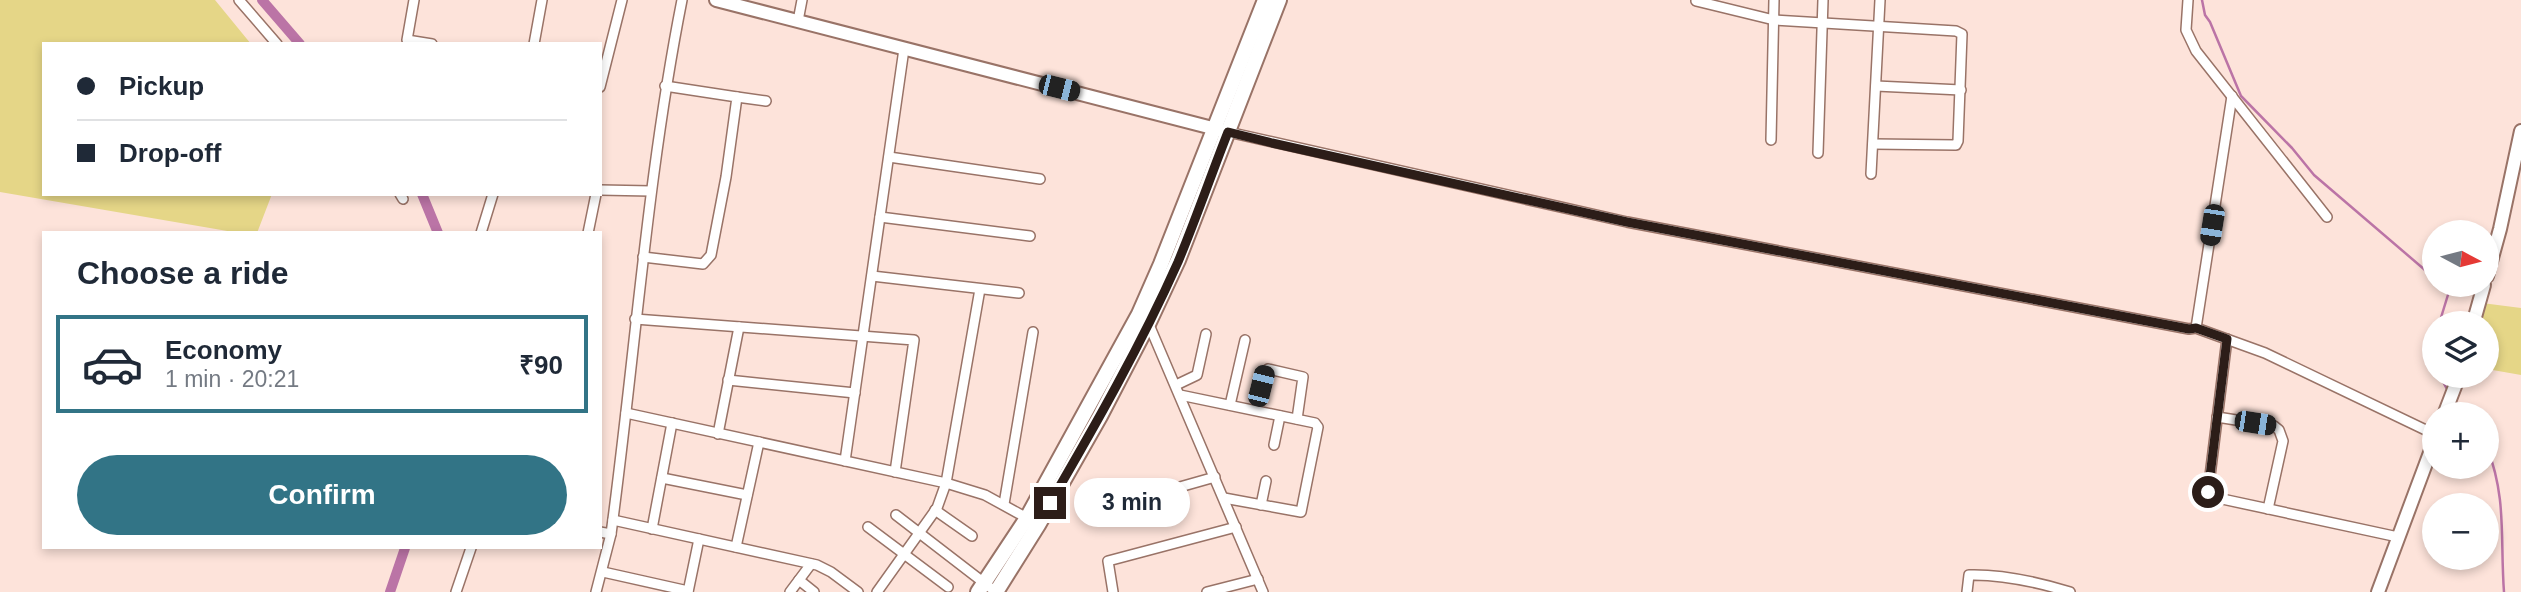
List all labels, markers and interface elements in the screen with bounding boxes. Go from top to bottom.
text: Pickup [119,71,204,101]
car [1037,73,1082,103]
text: Drop-off [119,138,222,168]
car [2199,203,2226,247]
north arrow [2422,220,2499,298]
map controls [2422,220,2499,570]
text: Choose a ride [77,255,289,291]
button: layers [2422,311,2499,388]
icon: car [81,333,144,396]
text: Economy [165,335,282,365]
text: ₹90 [519,350,563,380]
car [1246,363,1277,409]
text: 1 min · 20:21 [165,366,299,392]
button: + [2422,402,2499,479]
car [2233,409,2278,437]
button: Confirm [77,455,567,535]
route start [2192,476,2224,508]
callout: 3 min [1074,478,1190,528]
route end [1034,487,1066,519]
text: 3 min [1102,489,1162,515]
button: − [2422,493,2499,570]

